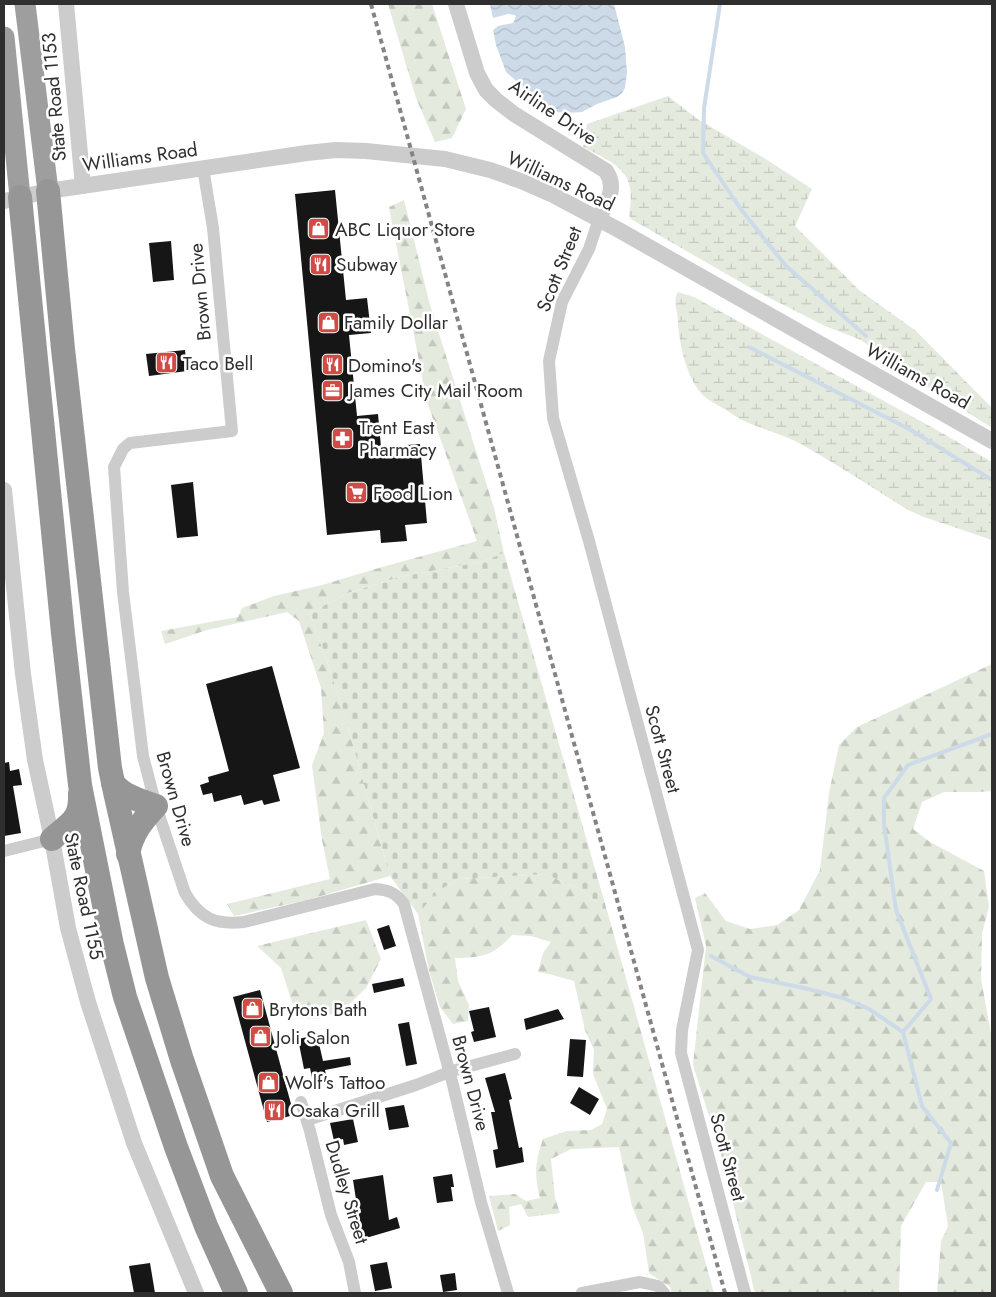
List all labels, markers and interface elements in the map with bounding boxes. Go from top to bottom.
street label: State Road 1153 [35,32,73,162]
street label: Airline Drive [504,73,603,152]
street label: Williams Road [81,136,199,178]
street label: Williams Road [503,144,619,218]
place label: ABC Liquor Store [335,216,475,243]
shop icon: ABC Liquor Store [307,217,331,241]
street label: Scott Street [530,222,589,316]
street label: Brown Drive [182,242,218,342]
place label: Subway [336,251,398,278]
restaurant icon: Subway [308,252,332,276]
place label: Family Dollar [344,309,448,336]
shop icon: Family Dollar [316,310,340,334]
street label: Williams Road [861,336,975,416]
place label: Taco Bell [183,350,253,377]
restaurant icon: Taco Bell [155,351,179,375]
place label: Domino's [348,352,422,379]
restaurant icon: Domino's [320,353,344,377]
place label: James City Mail Room [346,377,523,404]
office icon: James City Mail Room [321,378,345,402]
place label: Trent East Pharmacy [359,414,437,463]
pharmacy icon: Trent East Pharmacy [331,426,355,450]
place label: Food Lion [373,480,453,507]
supermarket icon: Food Lion [345,481,369,505]
street label: Scott Street [638,702,688,796]
street label: Brown Drive [150,748,203,850]
street label: State Road 1155 [57,830,111,962]
place label: Brytons Bath [269,996,368,1023]
shop icon: Brytons Bath [241,997,265,1021]
place label: Joli Salon [273,1024,350,1051]
shop icon: Joli Salon [248,1025,272,1049]
street label: Brown Drive [445,1032,497,1134]
place label: Wolf's Tattoo [285,1069,385,1096]
shop icon: Wolf's Tattoo [257,1070,281,1094]
place label: Osaka Grill [290,1097,380,1124]
restaurant icon: Osaka Grill [262,1098,286,1122]
street label: Scott Street [703,1110,753,1204]
street label: Dudley Street [318,1137,376,1248]

